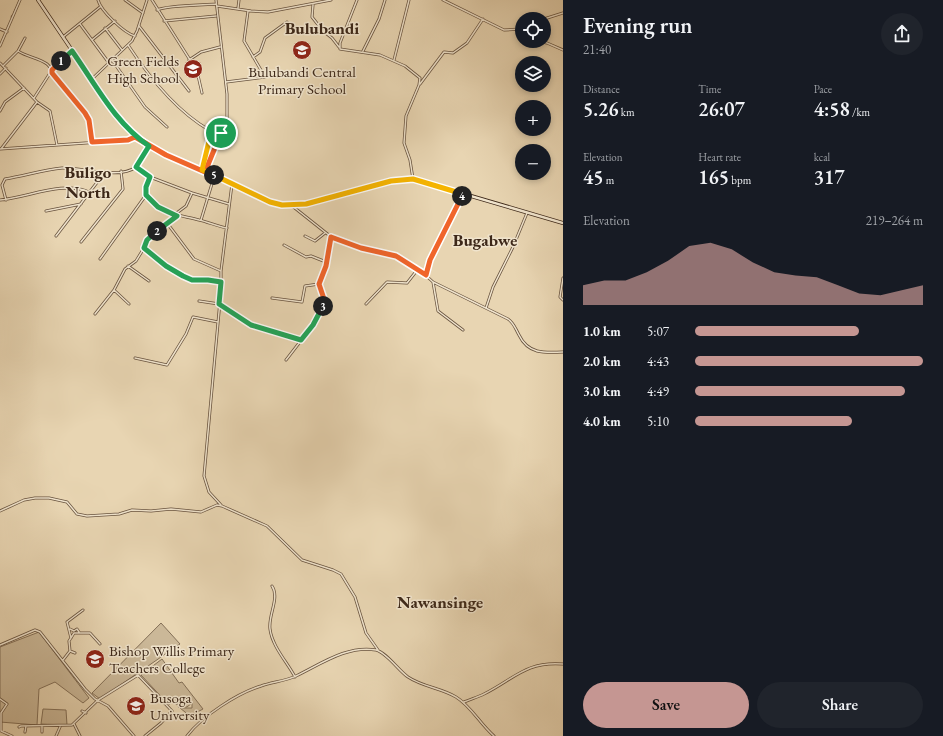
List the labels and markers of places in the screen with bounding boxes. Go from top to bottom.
school or university icon: Bulubandi Central Primary School [291,39,313,61]
pin: 1 [51,51,71,71]
place label: Green Fields High School [107,51,179,87]
school or university icon: Green Fields High School [182,58,204,80]
place label: Bulubandi Central Primary School [248,62,356,98]
pin [204,116,238,150]
pin: 5 [204,165,224,185]
pin: 4 [452,186,472,206]
pin: 2 [147,221,167,241]
pin: 3 [313,296,333,316]
place label: Bishop Willis Primary Teachers College [109,641,235,677]
school or university icon: Bishop Willis Primary Teachers College [84,648,106,670]
place label: Busoga University [150,688,210,724]
school or university icon: Busoga University [125,695,147,717]

